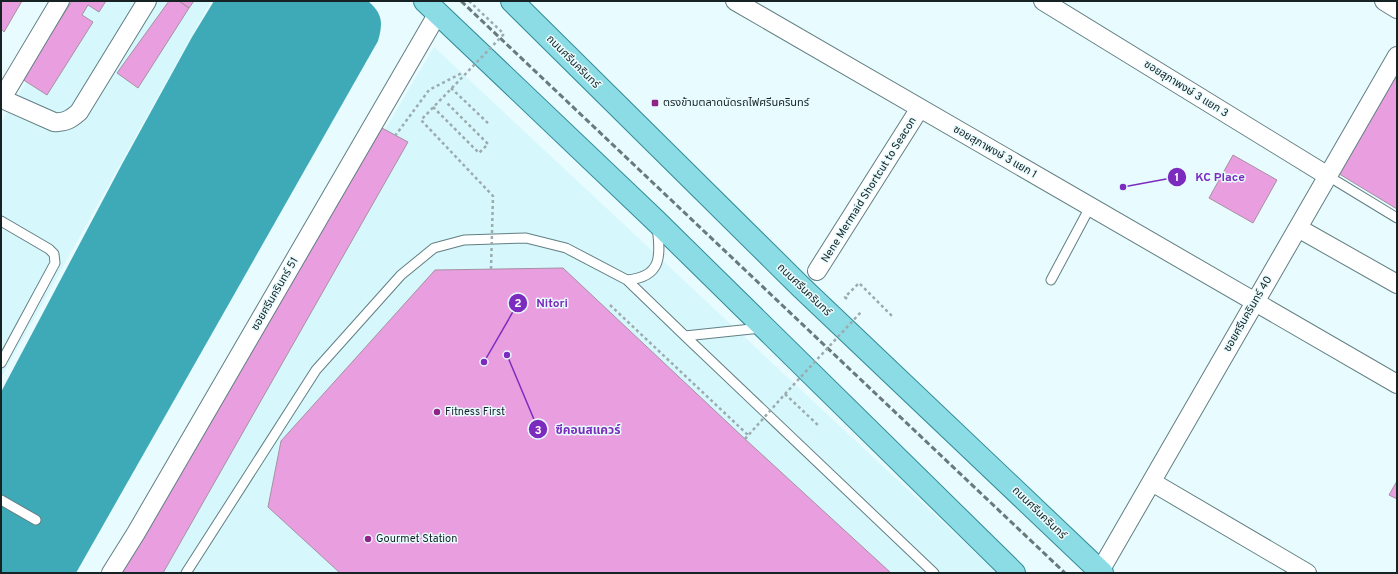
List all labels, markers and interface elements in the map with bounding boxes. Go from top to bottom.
street label: ถนนศรีนครินทร์ [543,32,603,92]
street label: ซอยสุภาพงษ์ 3 แยก 3 [1141,57,1231,121]
place label: ตรงข้ามตลาดนัดรถไฟศรีนครินทร์ [663,96,810,110]
marker: ตรงข้ามตลาดนัดรถไฟศรีนครินทร์ [650,98,660,108]
street label: Nene Mermaid Shortcut to Seacon [818,115,920,265]
street label: ซอยสุภาพงษ์ 3 แยก 1 [951,122,1039,182]
callout: KC Place [1167,165,1253,189]
text: 1 [1175,170,1179,186]
text: KC Place [1195,170,1245,186]
street label: ซอยศรีนครินทร์ 51 [248,255,302,333]
street label: ถนนศรีนครินทร์ [774,261,834,320]
street label: ซอยศรีนครินทร์ 40 [1221,274,1275,354]
callout: Nitori [508,291,576,315]
text: 2 [514,296,522,312]
text: Nitori [536,296,568,312]
place label: Fitness First [445,405,505,419]
marker: Fitness First [432,407,442,417]
callout: ซีคอนสแควร์ [528,417,628,441]
text: 3 [534,423,542,439]
text: ซีคอนสแควร์ [556,423,621,439]
street label: ถนนศรีนครินทร์ [1009,484,1069,543]
place label: Gourmet Station [376,532,457,546]
marker: Gourmet Station [363,534,373,544]

